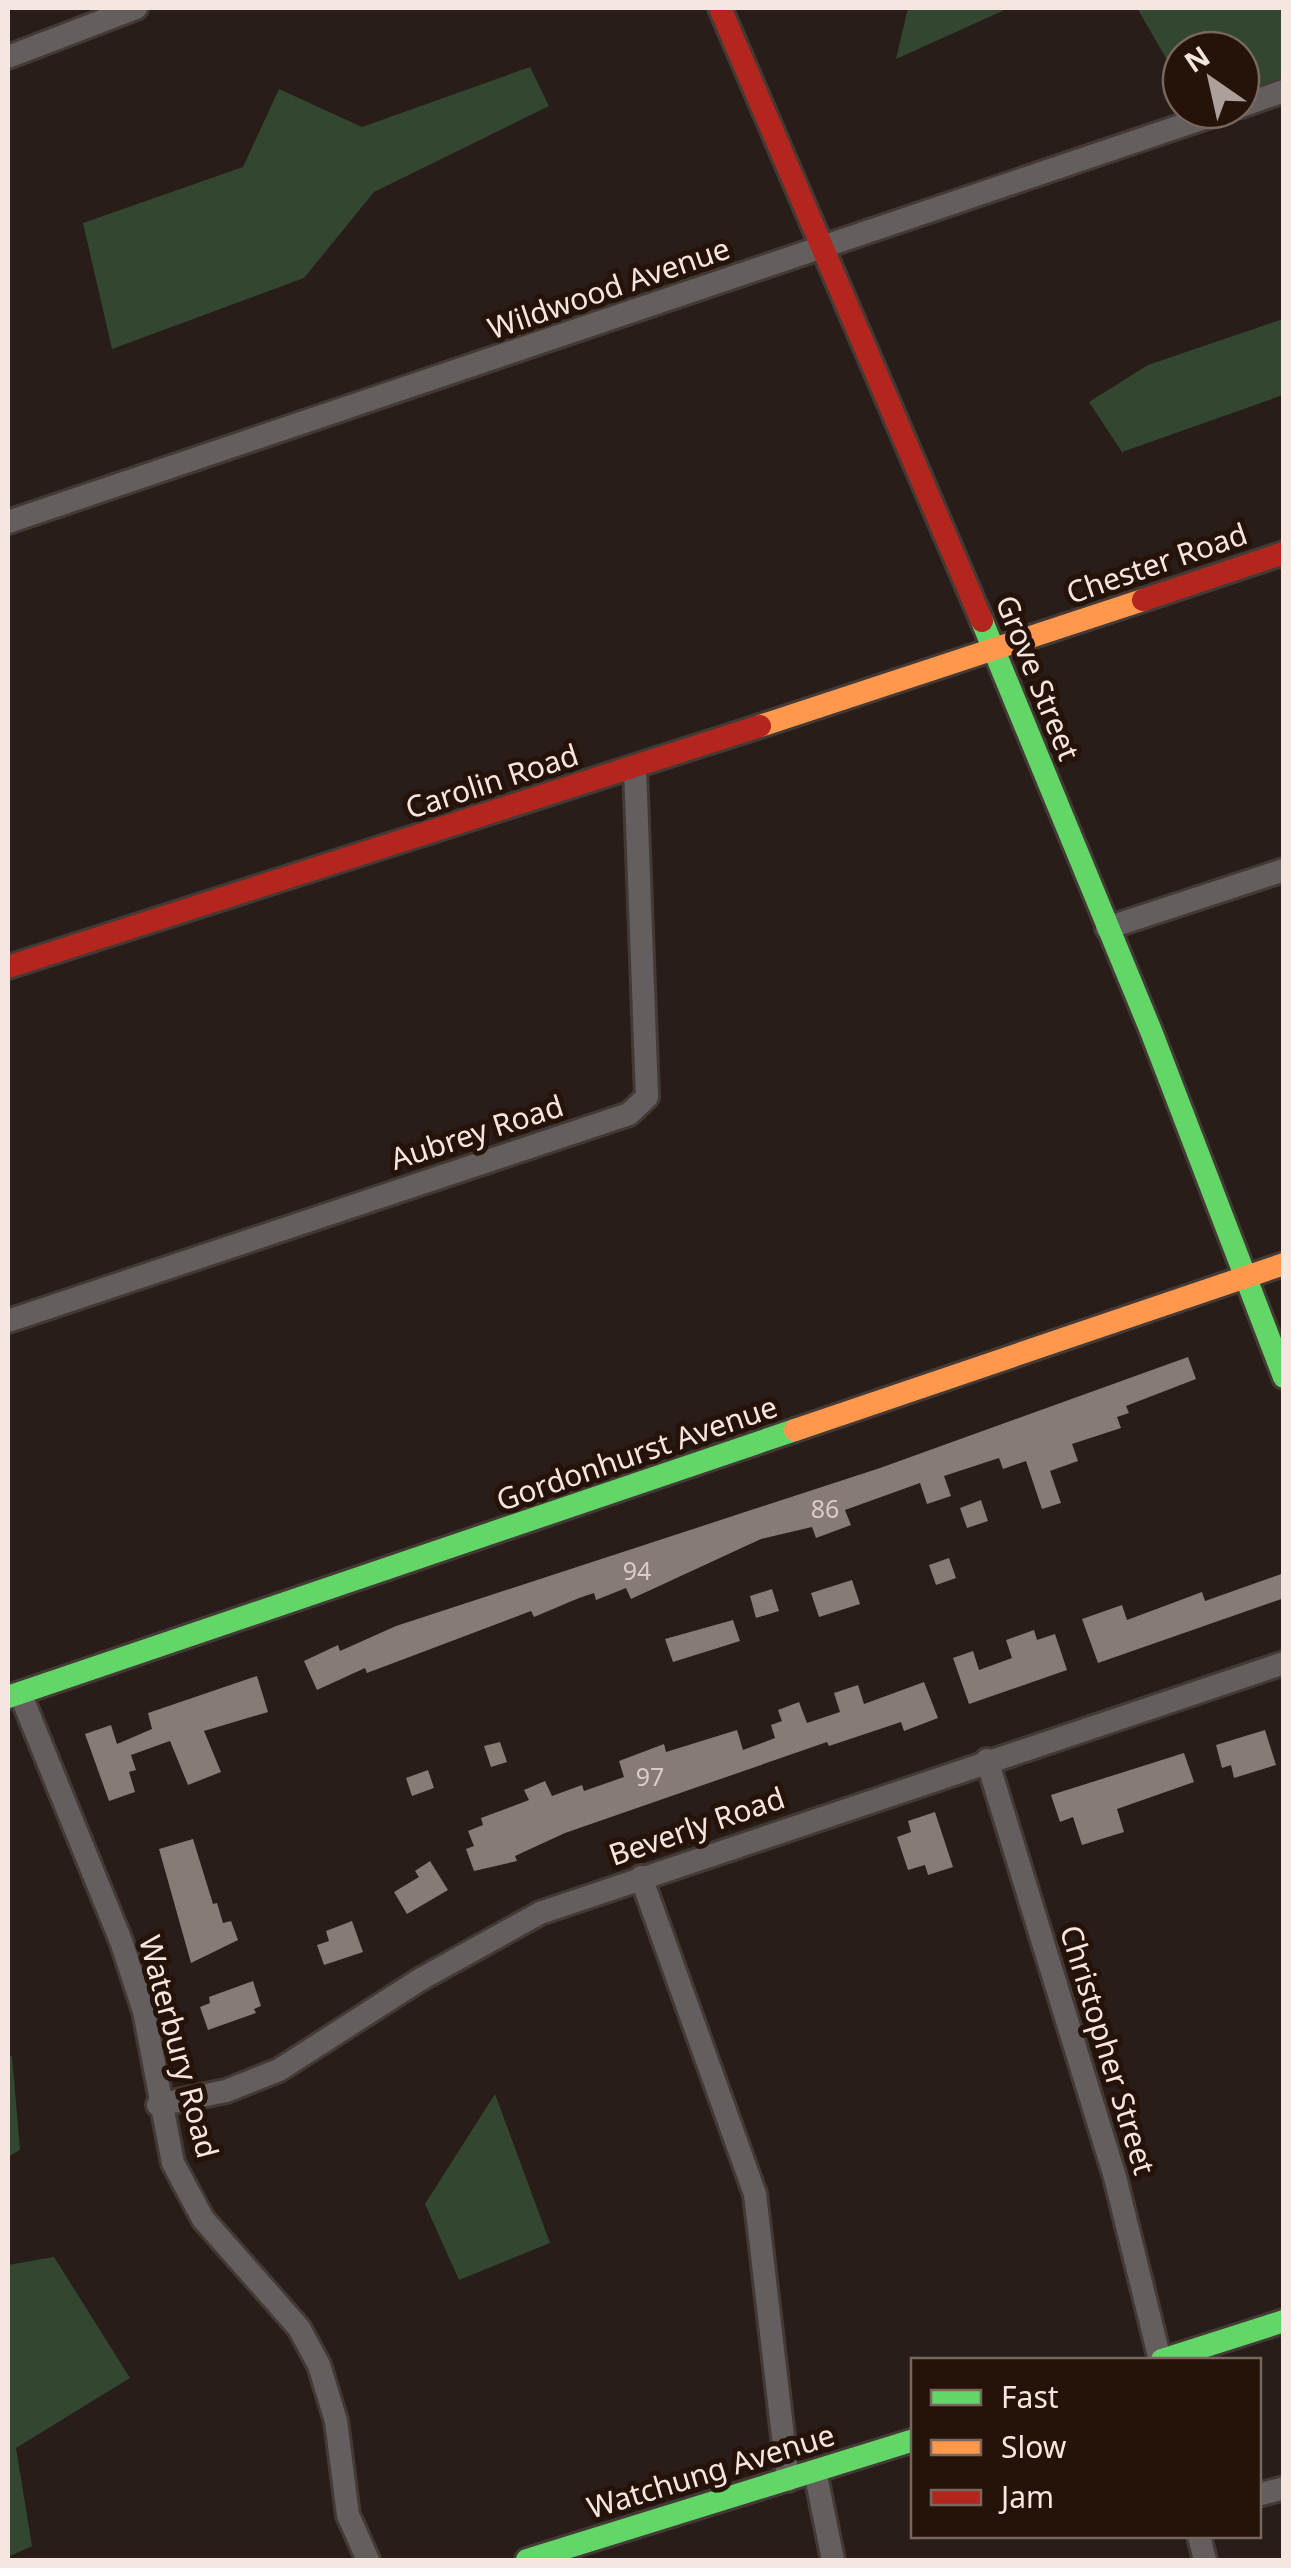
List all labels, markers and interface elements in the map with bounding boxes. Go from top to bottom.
north arrow [1161,30,1261,130]
text: N [1176,36,1217,81]
street label: Wildwood Avenue [482,227,735,348]
street label: Chester Road [1061,512,1252,613]
street label: Grove Street [987,589,1090,766]
street label: Carolin Road [400,733,583,828]
street label: Aubrey Road [385,1084,568,1179]
street label: Gordonhurst Avenue [490,1385,783,1520]
house number: 86 [811,1491,839,1525]
house number: 94 [623,1553,651,1587]
house number: 97 [636,1759,664,1793]
street label: Beverly Road [603,1776,790,1875]
street label: Christopher Street [1051,1920,1166,2179]
street label: Waterbury Road [130,1931,229,2162]
legend [911,2358,1261,2538]
text: Fast [1001,2376,1059,2417]
street label: Watchung Avenue [582,2413,839,2528]
text: Slow [1001,2426,1067,2467]
text: Jam [998,2476,1054,2517]

